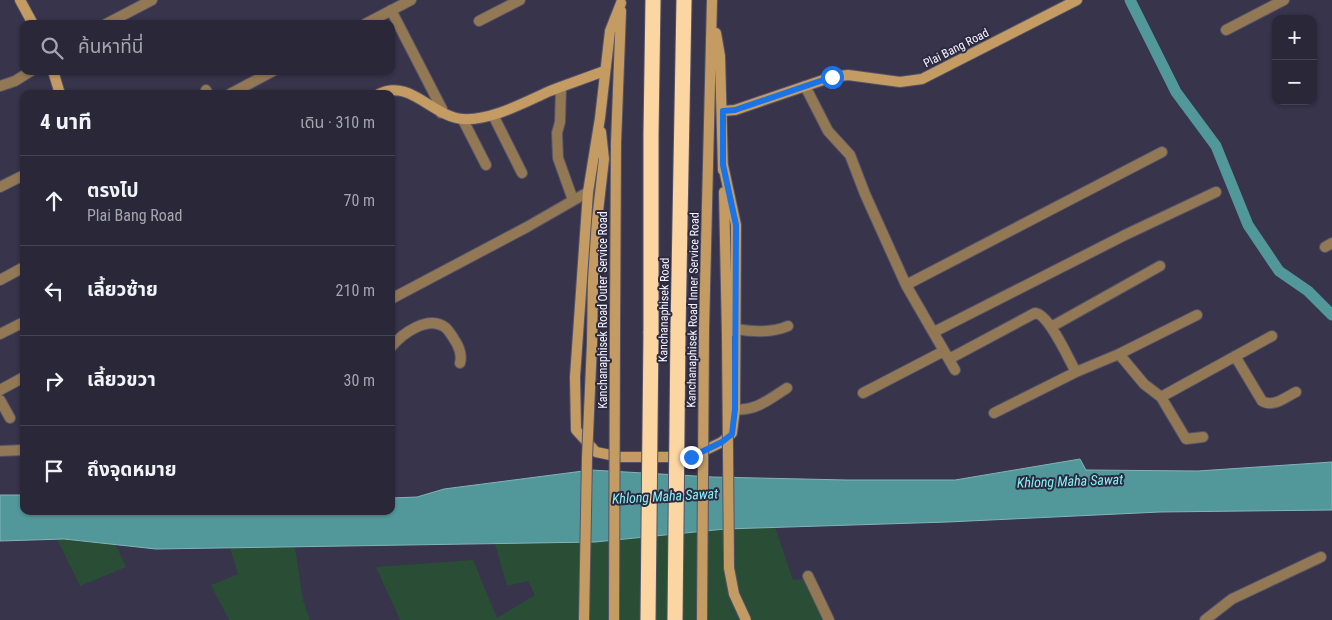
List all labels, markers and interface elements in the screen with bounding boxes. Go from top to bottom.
map controls [1272,15,1317,105]
button: + [1272,15,1317,60]
search box [20,20,395,75]
street label: Plai Bang Road [921,26,991,70]
icon: search [38,34,66,62]
text: ค้นหาที่นี่ [78,35,143,58]
button: − [1272,60,1317,105]
route start [821,66,844,89]
text: 4 นาที [40,110,92,134]
text: เดิน · 310 m [300,113,375,132]
text: ตรงไป [87,179,139,202]
icon: ahead [40,187,68,215]
text: 70 m [343,191,375,210]
text: Plai Bang Road [87,206,182,225]
street label: Kanchanaphisek Road Outer Service Road [596,211,610,409]
street label: Kanchanaphisek Road Inner Service Road [684,212,702,408]
street label: Kanchanaphisek Road [656,258,672,362]
icon: left [40,277,68,305]
text: เลี้ยวซ้าย [87,278,158,301]
text: 210 m [336,281,375,300]
icon: right [40,367,68,395]
text: เลี้ยวขวา [87,368,156,391]
text: 30 m [343,371,375,390]
route end [680,446,703,469]
icon: arrive [40,457,68,485]
text: ถึงจุดหมาย [87,458,177,481]
water label: Khlong Maha Sawat [1017,471,1124,491]
water label: Khlong Maha Sawat [612,485,719,507]

